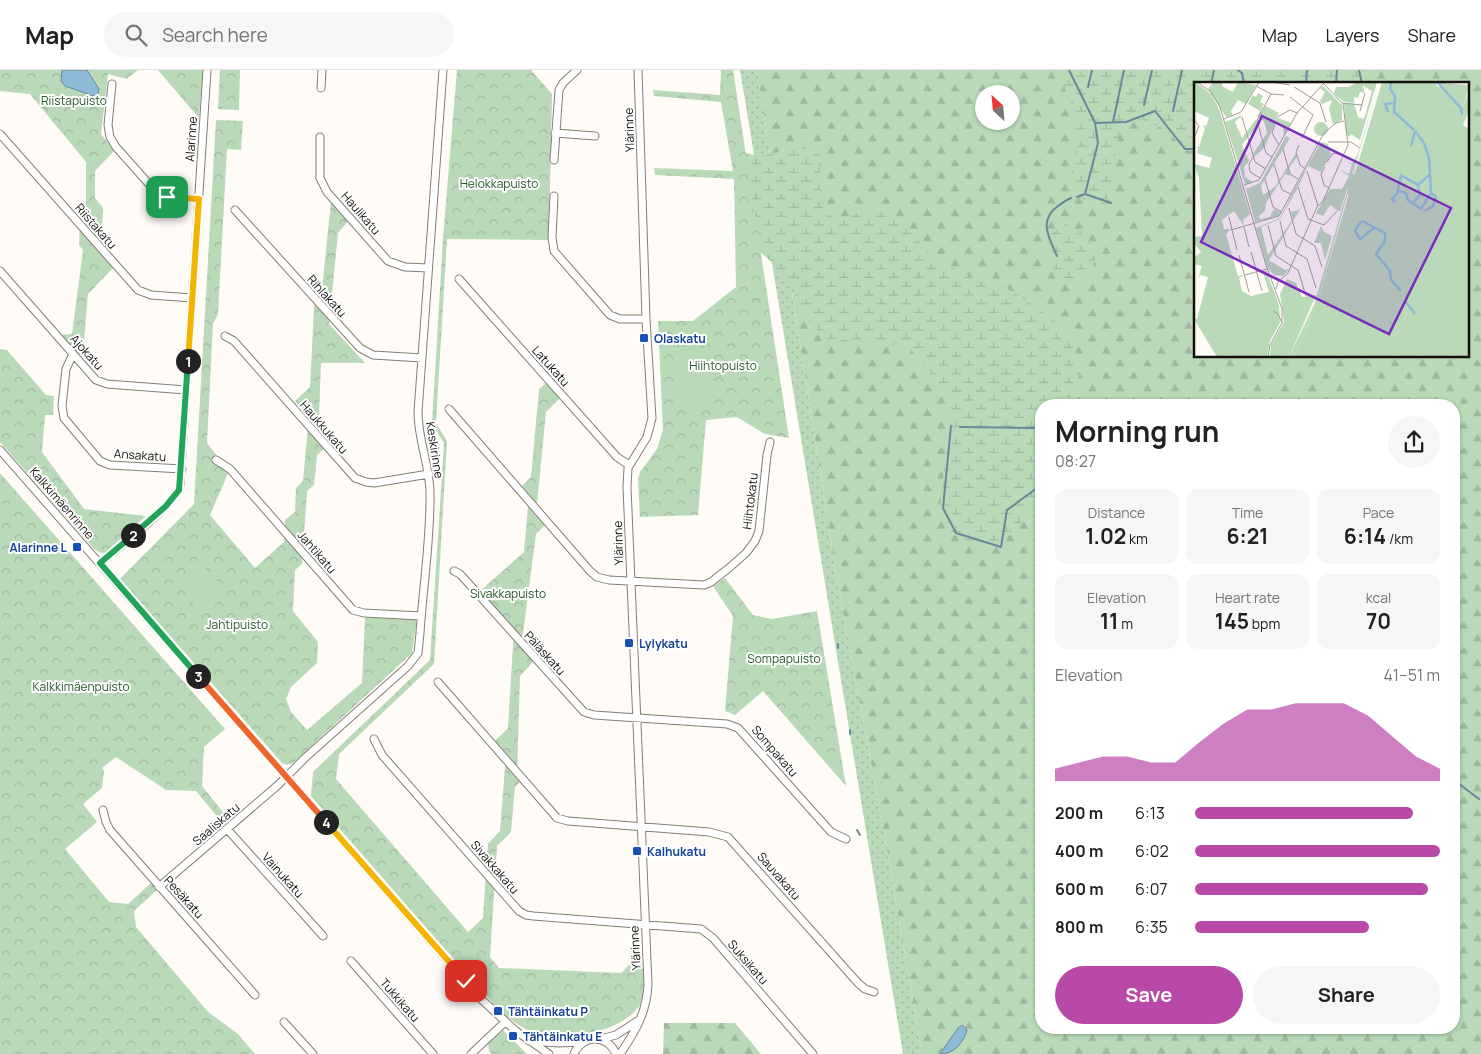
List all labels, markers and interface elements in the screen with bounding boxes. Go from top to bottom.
search box [104,12,454,57]
text: Map [25,18,74,51]
icon: search [122,21,150,49]
text: Search here [162,22,268,48]
text: Map [1262,23,1297,47]
text: Layers [1325,23,1379,47]
text: Share [1407,23,1456,47]
inset map [1194,82,1468,358]
north arrow [975,85,1020,130]
map controls [975,85,1020,130]
park label: Riistapuisto [41,92,107,109]
street label: Ylärinne [620,107,638,153]
street label: Alarinne [181,116,201,162]
park label: Helokkapuisto [460,175,538,192]
pin [146,176,188,218]
icon: arrive [153,183,181,211]
street label: Haulikatu [337,188,385,238]
street label: Riistakatu [71,199,121,253]
street label: Rihlakatu [303,271,351,321]
place label: Olaskatu [654,330,706,347]
street label: Ajokatu [67,331,107,373]
marker: Olaskatu [638,332,650,344]
street label: Latukatu [528,342,574,390]
pin: 1 [176,348,200,374]
text: 1 [185,352,192,371]
park label: Hiihtopuisto [689,357,757,374]
street label: Haukkukatu [296,397,352,457]
text: Morning run [1055,412,1219,450]
button: share [1388,416,1440,468]
street label: Keskirinne [422,420,448,480]
street label: Ansakatu [113,445,167,465]
text: 08:27 [1055,450,1096,472]
street label: Kalkkimäenrinne [26,463,98,543]
street label: Hiihtokatu [738,472,762,530]
text: Distance [1088,503,1145,522]
text: Time [1232,503,1263,522]
text: Pace [1363,503,1394,522]
street label: Ylärinne [609,520,627,566]
pin: 2 [120,522,146,548]
text: 1.02 [1085,522,1126,550]
text: 6:21 [1227,522,1268,550]
text: 6:14 [1344,522,1386,550]
text: 2 [129,526,138,545]
street label: Jahtikatu [294,527,340,577]
text: km [1126,529,1148,548]
text: /km [1386,529,1413,548]
place label: Alarinne L [10,539,68,556]
marker: Alarinne L [71,541,83,553]
park label: Sivakkapuisto [470,585,546,602]
text: Elevation [1087,588,1146,607]
text: Heart rate [1215,588,1280,607]
text: kcal [1366,588,1391,607]
text: 11 [1100,607,1118,635]
text: 145 [1215,607,1249,635]
text: 70 [1366,607,1391,635]
text: m [1118,614,1133,633]
text: bpm [1249,614,1280,633]
park label: Jahtipuisto [206,616,268,633]
street label: Päläskatu [521,627,569,679]
place label: Lylykatu [639,635,688,652]
marker: Lylykatu [623,637,635,649]
park label: Sompapuisto [747,650,821,667]
pin: 3 [186,664,210,688]
text: Elevation [1055,664,1123,686]
text: 41–51 m [1383,664,1440,686]
text: 3 [194,667,203,686]
park label: Kalkkimäenpuisto [32,678,130,695]
street label: Sompakatu [748,722,802,780]
street label: Saaliskatu [189,799,243,849]
text: 200 m [1055,802,1103,824]
text: 6:13 [1135,802,1165,824]
pin: 4 [314,810,338,834]
text: 4 [322,813,331,832]
street label: Sivakkakatu [467,837,523,897]
text: 400 m [1055,840,1103,862]
text: 6:02 [1135,840,1169,862]
place label: Kalhukatu [647,843,706,860]
marker: Kalhukatu [631,845,643,857]
street label: Sauvakatu [754,848,804,904]
street label: Vainukatu [258,849,308,901]
street label: Pesäkatu [160,872,208,922]
text: 600 m [1055,878,1104,900]
text: 6:07 [1135,878,1168,900]
text: 800 m [1055,916,1103,938]
text: 6:35 [1135,916,1168,938]
street label: Ylärinne [625,925,645,971]
street label: Suksikatu [724,936,772,988]
pin [445,960,487,1002]
button: Save [1055,966,1243,1024]
button: Share [1253,966,1440,1024]
icon: check [452,967,480,995]
street label: Tukkikatu [376,974,424,1026]
place label: Tähtäinkatu P [508,1003,588,1020]
marker: Tähtäinkatu P [492,1005,504,1017]
place label: Tähtäinkatu E [523,1028,602,1045]
marker: Tähtäinkatu E [507,1030,519,1042]

